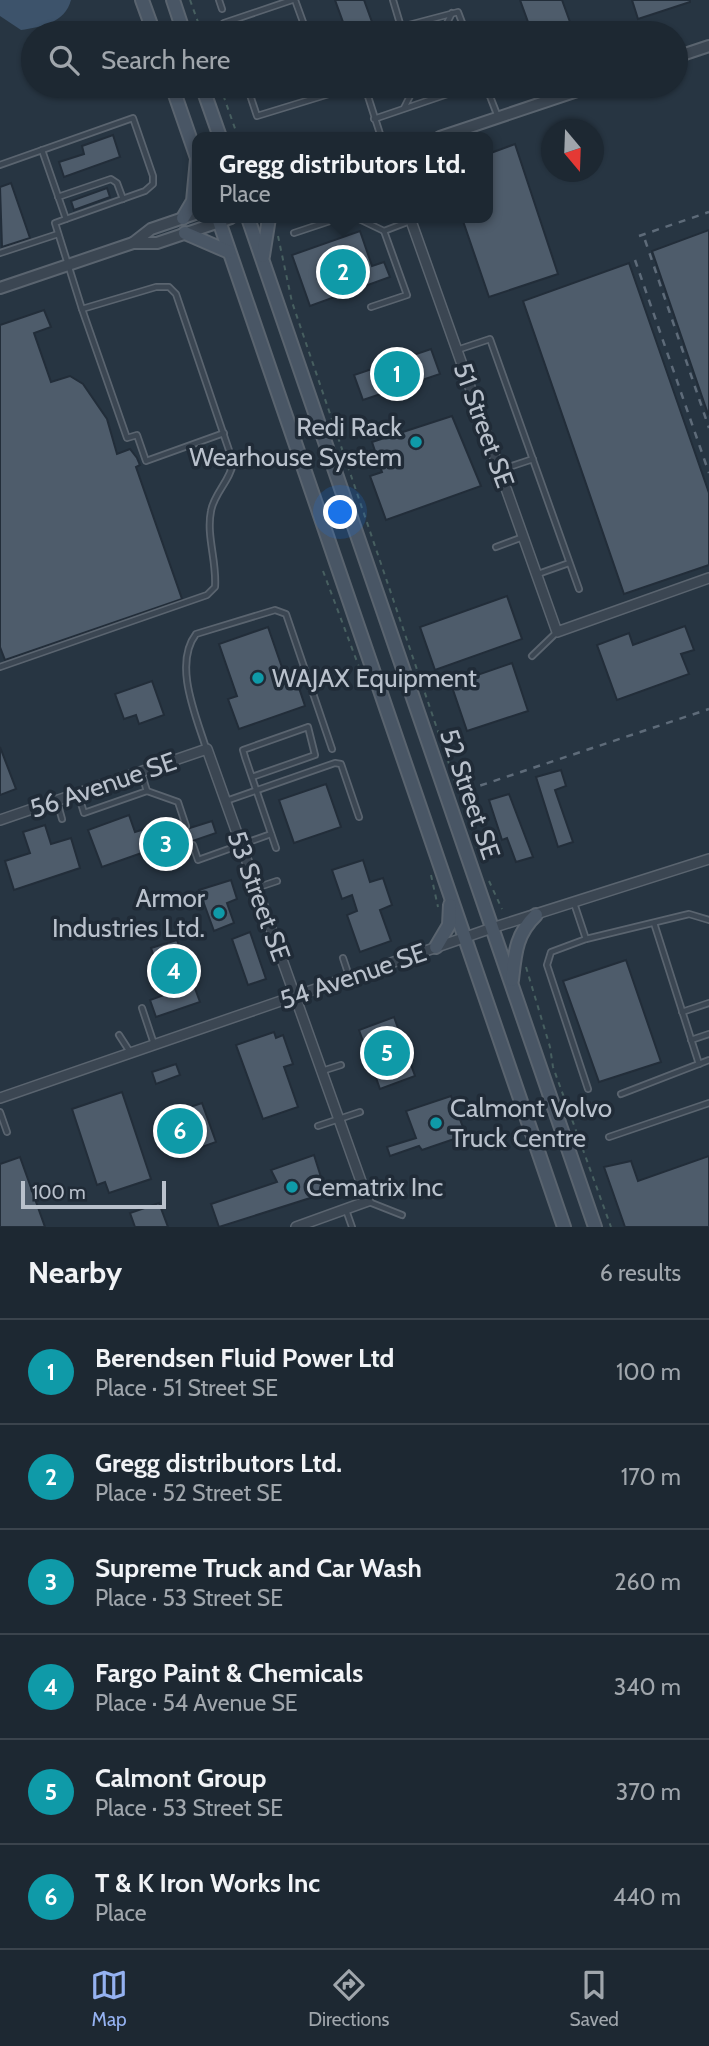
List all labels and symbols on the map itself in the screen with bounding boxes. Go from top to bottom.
north arrow [541,119,604,182]
pin: 2 [320,246,366,298]
pin: 1 [374,348,420,400]
street label: 51 Street SE [447,358,521,492]
place label: Redi Rack Wearhouse System [189,411,402,473]
marker: Redi Rack Wearhouse System [408,434,424,450]
your location [323,495,357,529]
place label: WAJAX Equipment [272,662,477,694]
marker: WAJAX Equipment [250,670,266,686]
street label: 52 Street SE [433,725,507,863]
street label: 56 Avenue SE [26,745,180,825]
pin: 3 [143,818,189,870]
street label: 53 Street SE [221,827,297,965]
place label: Armor Industries Ltd. [52,882,206,944]
marker: Armor Industries Ltd. [211,905,227,921]
street label: 54 Avenue SE [276,936,430,1016]
pin: 4 [151,945,197,997]
pin: 5 [364,1027,410,1079]
place label: Calmont Volvo Truck Centre [450,1092,612,1154]
pin: 6 [157,1105,203,1157]
marker: Calmont Volvo Truck Centre [428,1115,444,1131]
place label: Cematrix Inc [306,1171,444,1203]
scale bar [21,1178,166,1210]
marker: Cematrix Inc [284,1179,300,1195]

